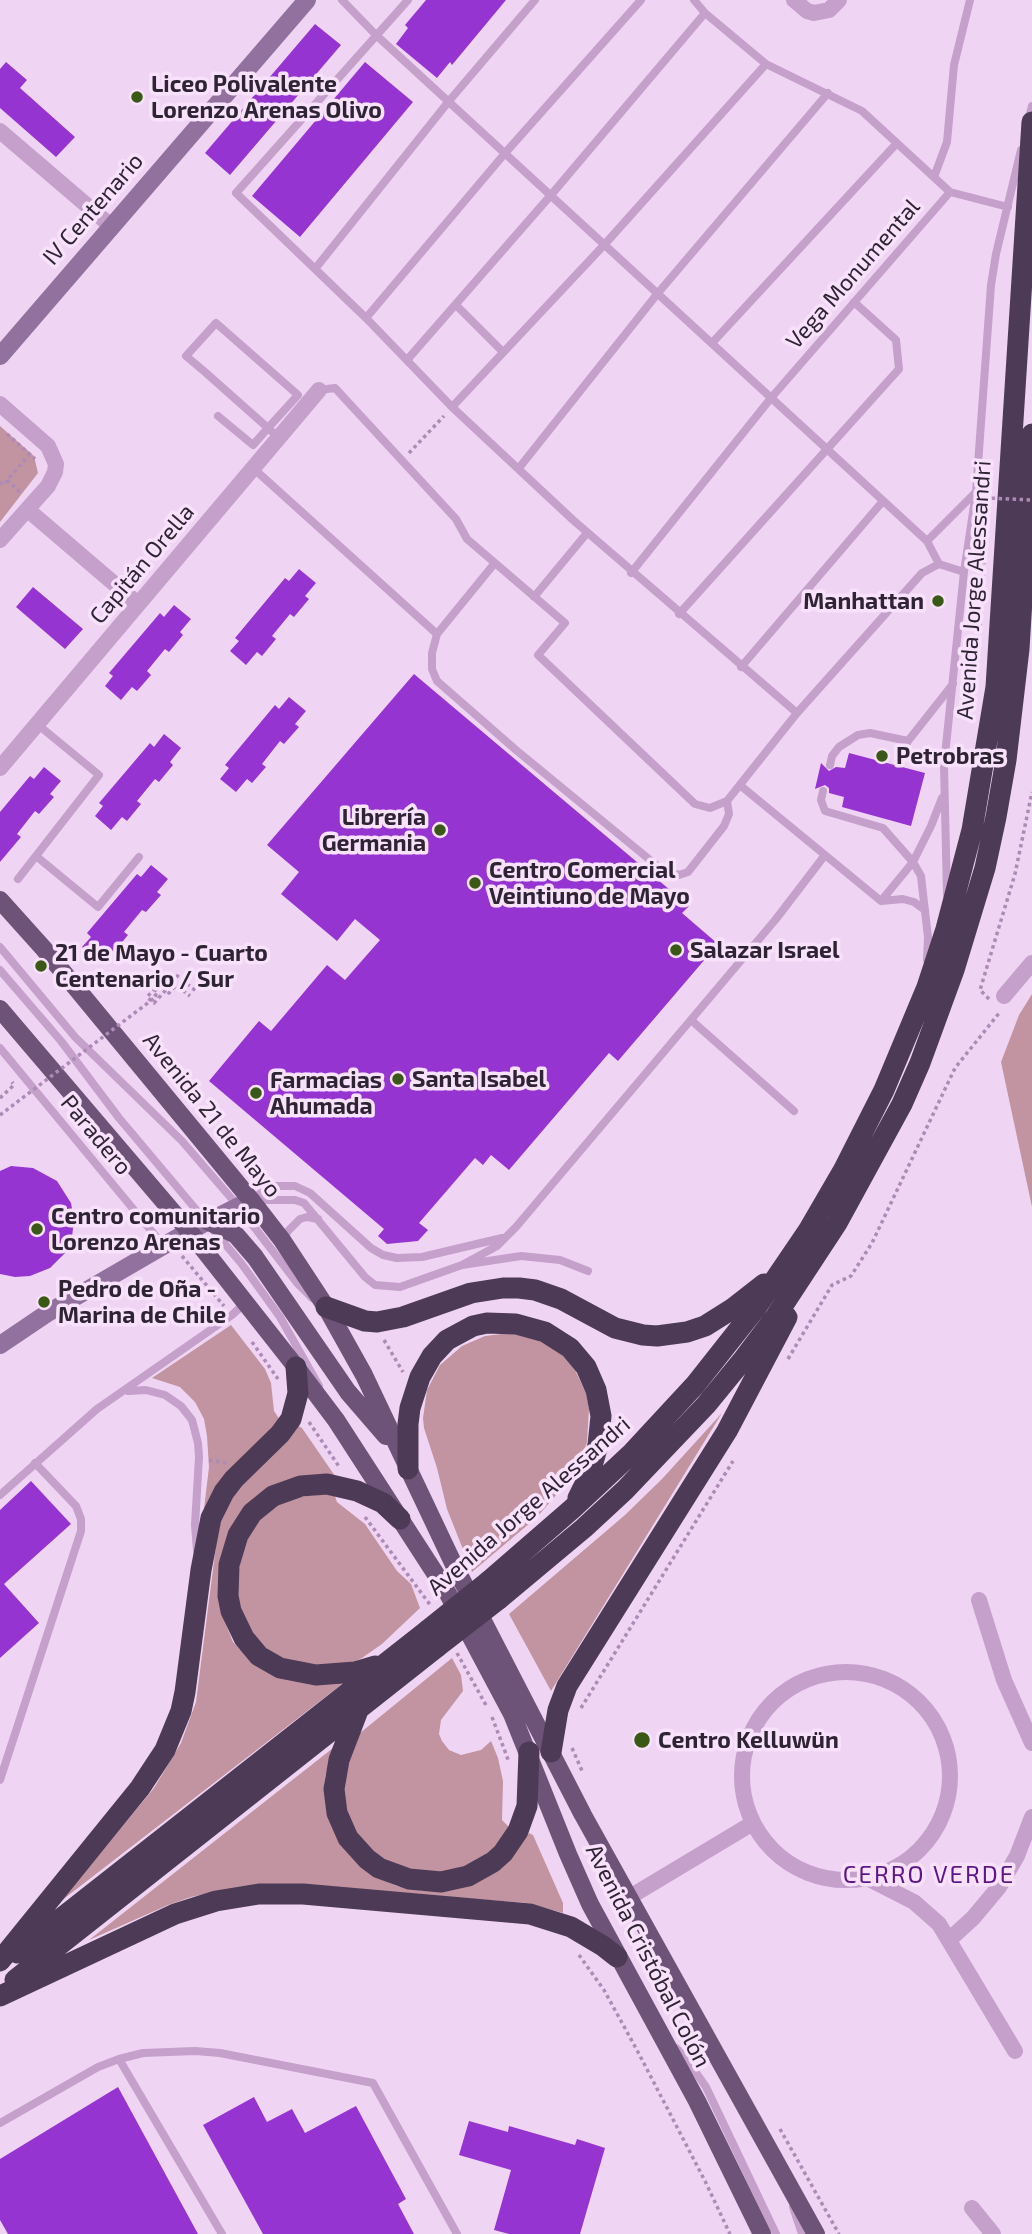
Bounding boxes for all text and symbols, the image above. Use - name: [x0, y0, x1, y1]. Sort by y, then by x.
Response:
- place label: Liceo Polivalente Lorenzo Arenas Olivo: [151, 70, 382, 124]
- marker: Liceo Polivalente Lorenzo Arenas Olivo: [129, 89, 145, 105]
- street label: IV Centenario: [37, 147, 149, 271]
- street label: Vega Monumental: [780, 193, 926, 355]
- street label: Avenida Jorge Alessandri: [951, 460, 997, 720]
- street label: Capitán Orella: [84, 499, 200, 629]
- place label: Manhattan: [803, 587, 924, 615]
- marker: Manhattan: [930, 593, 946, 609]
- place label: Petrobras: [896, 742, 1004, 770]
- marker: Petrobras: [874, 748, 890, 764]
- place label: Librería Germania: [322, 803, 426, 857]
- marker: Librería Germania: [432, 822, 448, 838]
- place label: Centro Comercial Veintiuno de Mayo: [489, 856, 690, 910]
- marker: Centro Comercial Veintiuno de Mayo: [467, 875, 483, 891]
- place label: Salazar Israel: [690, 936, 840, 964]
- place label: 21 de Mayo - Cuarto Centenario / Sur: [55, 939, 268, 993]
- marker: Salazar Israel: [668, 942, 684, 958]
- marker: 21 de Mayo - Cuarto Centenario / Sur: [33, 958, 49, 974]
- street label: Avenida 21 de Mayo: [137, 1027, 287, 1203]
- place label: Santa Isabel: [412, 1065, 546, 1093]
- place label: Farmacias Ahumada: [270, 1066, 382, 1120]
- marker: Santa Isabel: [390, 1071, 406, 1087]
- marker: Farmacias Ahumada: [248, 1085, 264, 1101]
- street label: Paradero: [55, 1090, 137, 1180]
- place label: Centro comunitario Lorenzo Arenas: [51, 1202, 260, 1256]
- marker: Centro comunitario Lorenzo Arenas: [29, 1221, 45, 1237]
- place label: Pedro de Oña - Marina de Chile: [58, 1275, 226, 1329]
- marker: Pedro de Oña - Marina de Chile: [36, 1294, 52, 1310]
- street label: Avenida Jorge Alessandri: [422, 1410, 636, 1602]
- place label: Centro Kelluwün: [658, 1726, 839, 1754]
- marker: Centro Kelluwün: [632, 1730, 652, 1750]
- street label: Avenida Cristóbal Colón: [580, 1840, 716, 2072]
- district label: CERRO VERDE: [844, 1861, 1014, 1889]

